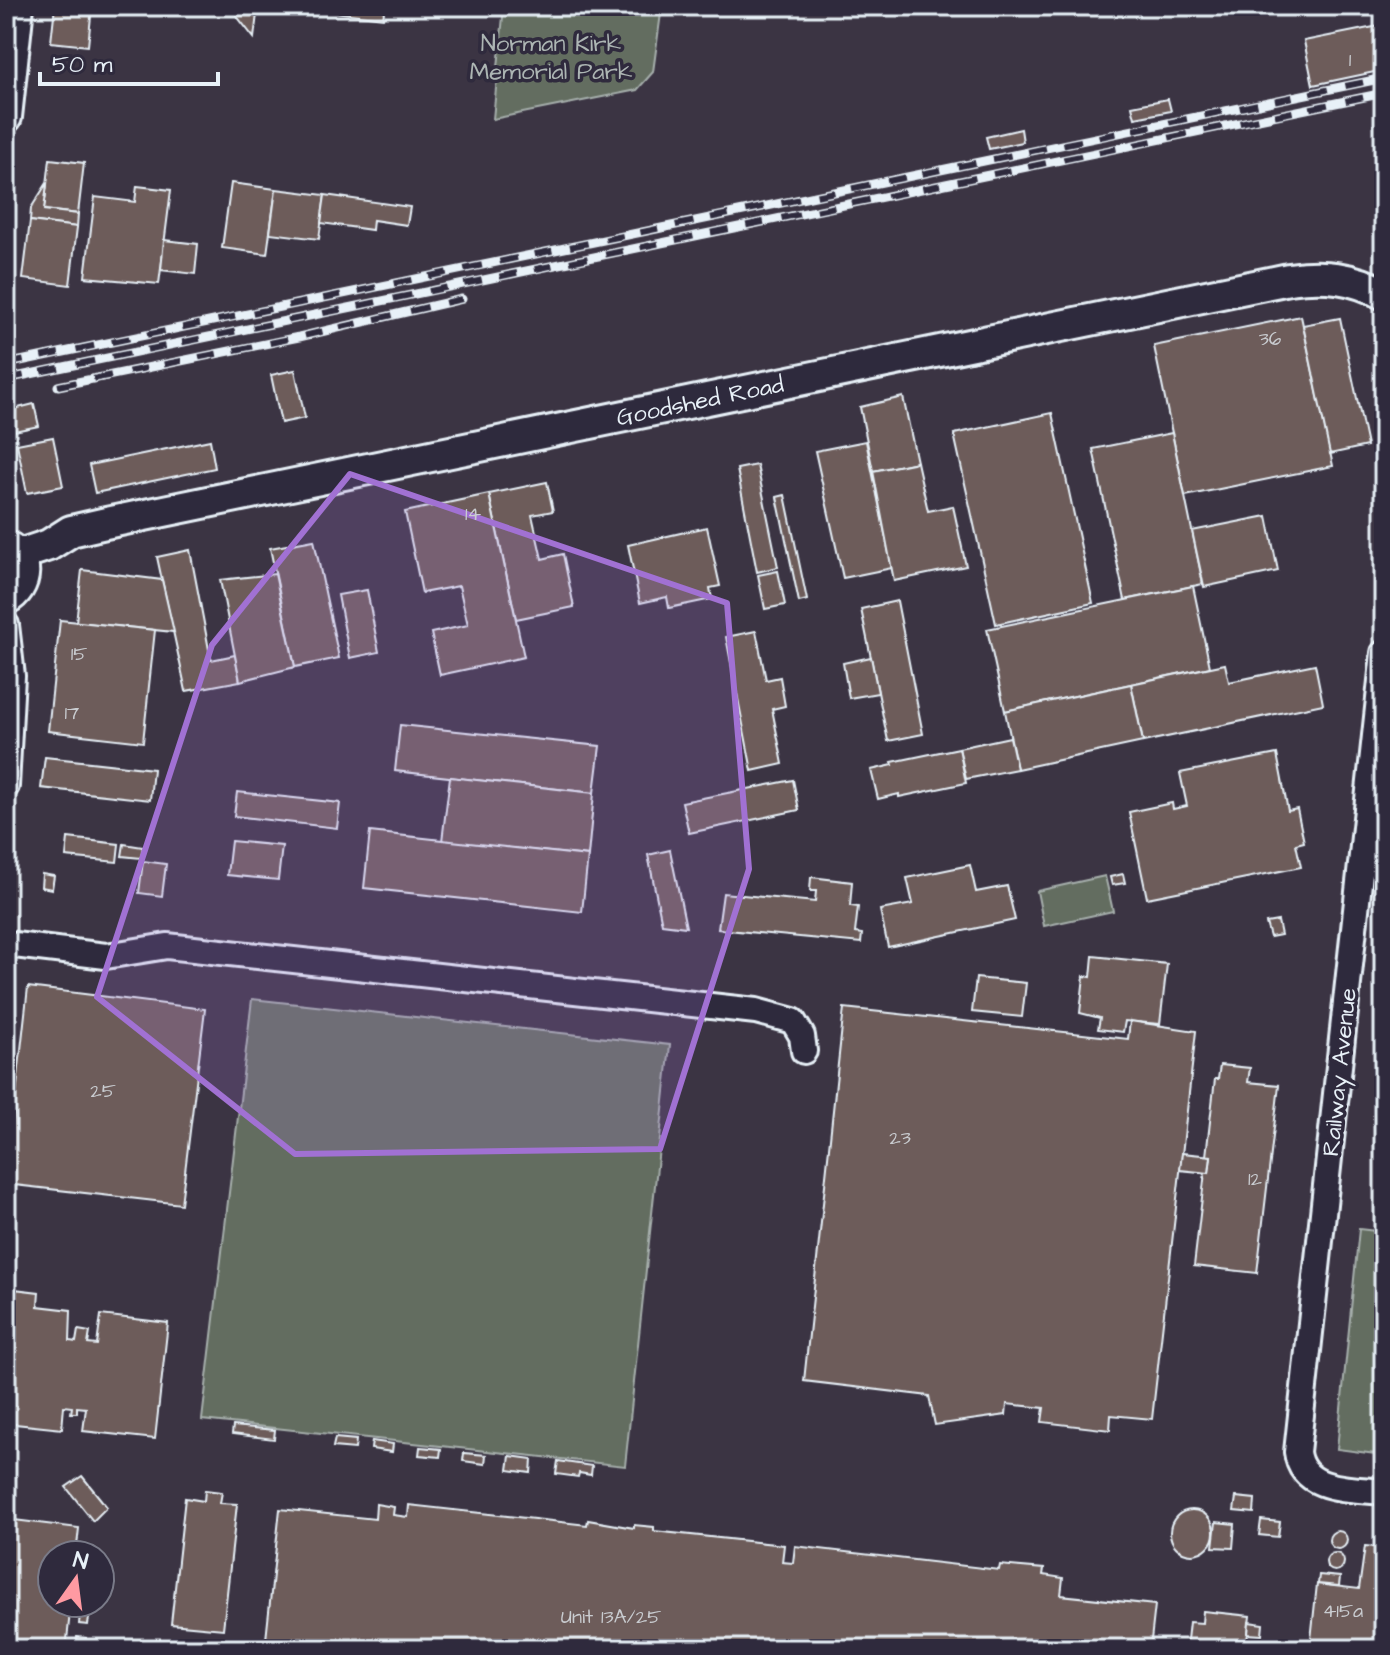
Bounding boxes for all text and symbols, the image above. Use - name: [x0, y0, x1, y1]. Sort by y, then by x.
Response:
- park label: Norman Kirk Memorial Park: [470, 27, 633, 89]
- scale bar: [40, 36, 218, 86]
- house number: 1: [1349, 46, 1352, 74]
- text: 50 m: [52, 48, 113, 82]
- house number: 36: [1259, 325, 1282, 353]
- street label: Goodshed Road: [613, 368, 787, 435]
- house number: 14: [465, 500, 481, 528]
- house number: 15: [71, 640, 87, 668]
- house number: 17: [65, 699, 79, 727]
- street label: Railway Avenue: [1314, 986, 1367, 1158]
- house number: 25: [90, 1077, 116, 1105]
- house number: 23: [889, 1124, 911, 1152]
- house number: 12: [1248, 1165, 1263, 1193]
- north arrow: [36, 1539, 116, 1619]
- text: N: [70, 1544, 91, 1578]
- house number: 415a: [1323, 1597, 1363, 1625]
- house number: Unit 13A/25: [561, 1603, 661, 1631]

